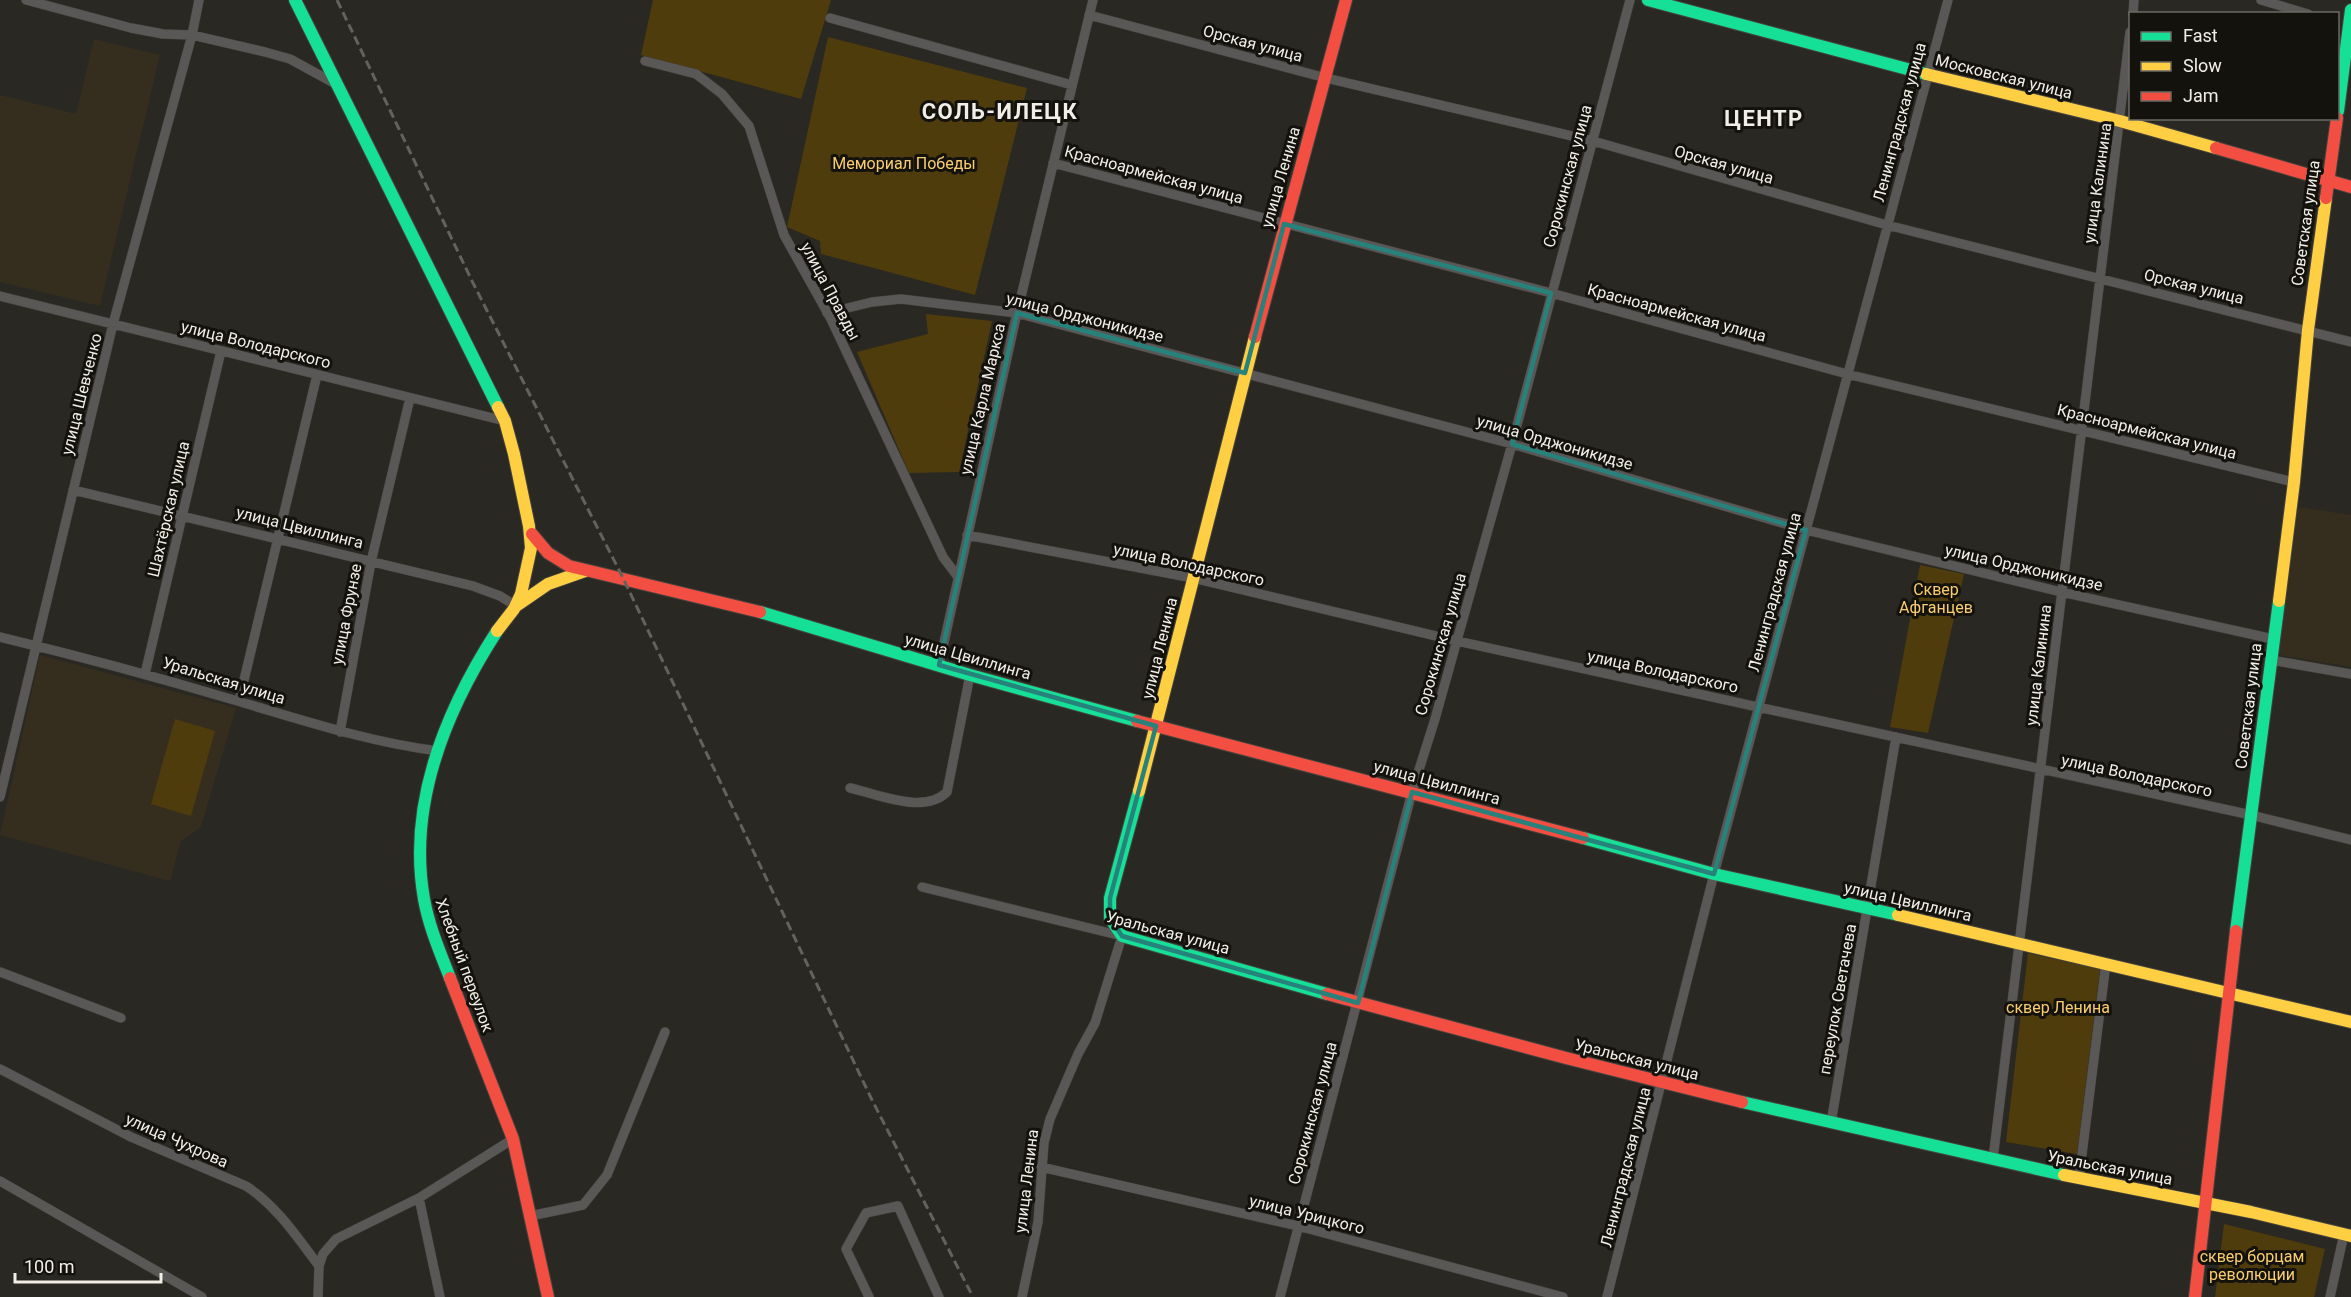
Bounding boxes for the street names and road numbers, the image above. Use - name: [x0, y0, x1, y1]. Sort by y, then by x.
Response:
- street label: Орская улица: [1201, 21, 1305, 66]
- street label: Ленинградская улица: [1869, 40, 1930, 204]
- street label: Московская улица: [1933, 50, 2074, 103]
- street label: Сорокинская улица: [1539, 103, 1596, 250]
- street label: улица Калинина: [2080, 121, 2115, 245]
- street label: улица Ленина: [1257, 124, 1304, 230]
- street label: Красноармейская улица: [1062, 141, 1245, 207]
- street label: Орская улица: [1672, 141, 1776, 188]
- street label: Советская улица: [2287, 159, 2324, 287]
- street label: улица Правды: [797, 239, 864, 343]
- street label: Орская улица: [2142, 265, 2246, 308]
- street label: Красноармейская улица: [1585, 279, 1768, 345]
- street label: улица Орджоникидзе: [1004, 289, 1165, 346]
- street label: улица Володарского: [179, 317, 333, 372]
- street label: улица Карла Маркса: [956, 321, 1009, 477]
- street label: улица Шевченко: [57, 331, 106, 457]
- street label: Красноармейская улица: [2055, 400, 2239, 463]
- street label: улица Орджоникидзе: [1475, 411, 1635, 474]
- street label: Шахтёрская улица: [144, 439, 193, 579]
- street label: улица Цвиллинга: [234, 502, 365, 552]
- street label: Ленинградская улица: [1744, 510, 1805, 674]
- street label: улица Володарского: [1112, 539, 1266, 590]
- street label: улица Орджоникидзе: [1943, 540, 2105, 595]
- street label: улица Фрунзе: [327, 562, 366, 666]
- street label: Сорокинская улица: [1411, 571, 1470, 717]
- street label: улица Ленина: [1138, 595, 1181, 701]
- street label: улица Калинина: [2022, 603, 2055, 727]
- street label: улица Цвиллинга: [903, 629, 1033, 684]
- street label: Советская улица: [2231, 642, 2266, 770]
- street label: улица Володарского: [1586, 646, 1740, 697]
- street label: Уральская улица: [160, 653, 287, 708]
- street label: улица Володарского: [2060, 750, 2214, 801]
- street label: улица Цвиллинга: [1371, 756, 1502, 809]
- street label: улица Цвиллинга: [1842, 878, 1974, 925]
- street label: Хлебный переулок: [432, 896, 498, 1035]
- street label: Уральская улица: [1104, 907, 1232, 958]
- street label: переулок Светачева: [1815, 922, 1860, 1076]
- street label: Уральская улица: [1573, 1035, 1701, 1084]
- street label: Сорокинская улица: [1284, 1040, 1341, 1187]
- street label: Ленинградская улица: [1596, 1085, 1655, 1249]
- street label: улица Чухрова: [123, 1109, 231, 1172]
- street label: улица Ленина: [1011, 1128, 1042, 1234]
- street label: Уральская улица: [2046, 1146, 2174, 1189]
- street label: улица Урицкого: [1247, 1191, 1367, 1238]

